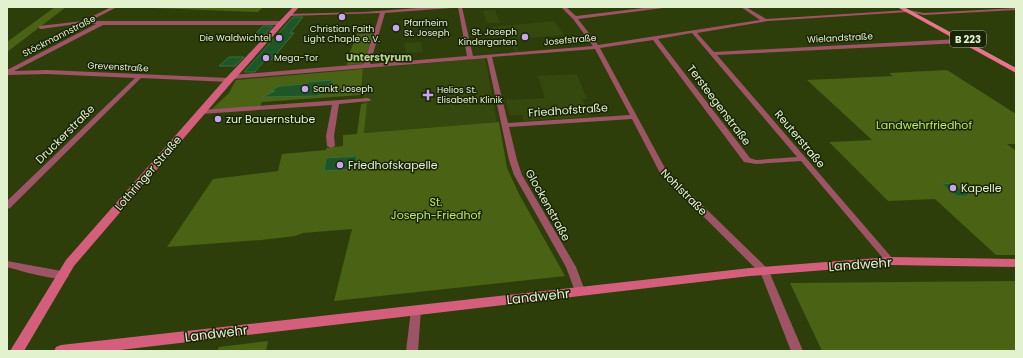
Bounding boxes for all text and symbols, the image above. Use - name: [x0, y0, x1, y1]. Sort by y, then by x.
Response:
- street label: Stöckmannstraße: [20, 12, 98, 60]
- marker: Christian Faith Light Chaple e. V.: [337, 12, 347, 22]
- place label: Pfarrheim St. Joseph: [404, 17, 450, 39]
- place label: Christian Faith Light Chaple e. V.: [304, 23, 380, 45]
- marker: Pfarrheim St. Joseph: [391, 23, 401, 33]
- place label: St. Joseph Kindergarten: [458, 26, 517, 48]
- street label: Wielandstraße: [807, 30, 874, 46]
- road number: B 223: [950, 31, 986, 47]
- place label: Die Waldwichtel: [199, 32, 271, 44]
- marker: St. Joseph Kindergarten: [520, 32, 530, 42]
- street label: Josefstraße: [543, 32, 597, 48]
- marker: Die Waldwichtel: [274, 33, 284, 43]
- district label: Unterstyrum: [346, 50, 412, 65]
- place label: Mega-Tor: [274, 52, 319, 64]
- marker: Mega-Tor: [261, 53, 271, 63]
- street label: Grevenstraße: [87, 59, 149, 75]
- street label: Tersteegenstraße: [683, 61, 755, 149]
- place label: Sankt Joseph: [313, 83, 373, 95]
- marker: Sankt Joseph: [300, 84, 310, 94]
- place label: Helios St. Elisabeth Klinik: [437, 84, 503, 106]
- marker: Helios St. Elisabeth Klinik: [422, 89, 434, 101]
- street label: Friedhofstraße: [528, 99, 609, 121]
- street label: Druckerstraße: [32, 101, 98, 167]
- street label: Reuterstraße: [771, 107, 829, 171]
- place label: zur Bauernstube: [226, 111, 315, 127]
- marker: zur Bauernstube: [213, 114, 223, 124]
- park label: Landwehrfriedhof: [876, 117, 972, 133]
- street label: Lothringer Straße: [111, 132, 185, 214]
- place label: Friedhofskapelle: [348, 157, 438, 173]
- marker: Friedhofskapelle: [335, 160, 345, 170]
- street label: Nohlstraße: [657, 165, 711, 219]
- street label: Glockenstraße: [522, 166, 574, 244]
- place label: Kapelle: [961, 180, 1002, 196]
- marker: Kapelle: [948, 183, 958, 193]
- park label: St. Joseph-Friedhof: [391, 194, 482, 223]
- street label: Landwehr: [828, 253, 892, 276]
- street label: Landwehr: [506, 284, 571, 309]
- street label: Landwehr: [183, 320, 249, 347]

